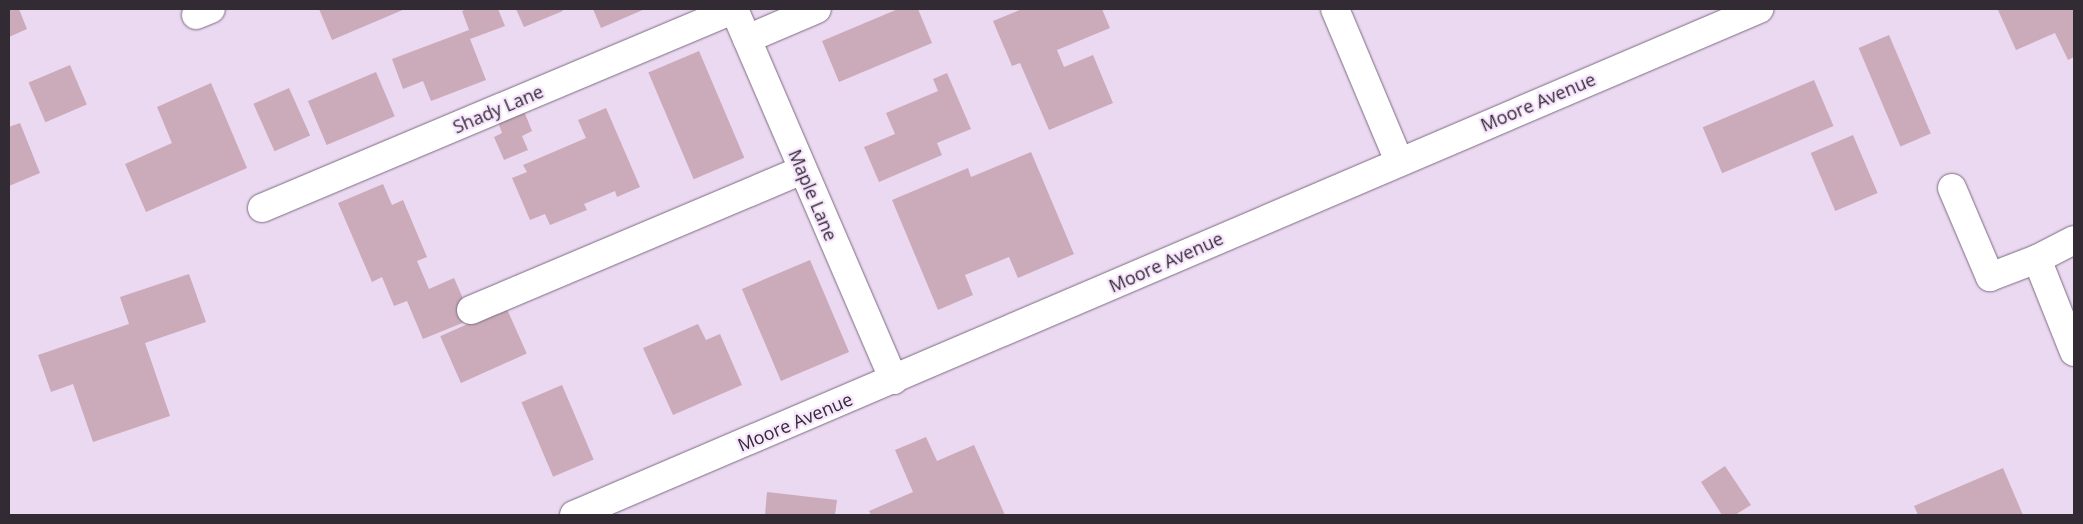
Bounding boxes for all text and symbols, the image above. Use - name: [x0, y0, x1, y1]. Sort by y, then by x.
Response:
- street label: Moore Avenue: [1477, 68, 1599, 136]
- street label: Shady Lane: [450, 80, 546, 138]
- street label: Maple Lane: [784, 146, 842, 244]
- street label: Moore Avenue: [1106, 227, 1226, 297]
- street label: Moore Avenue: [734, 388, 856, 456]

